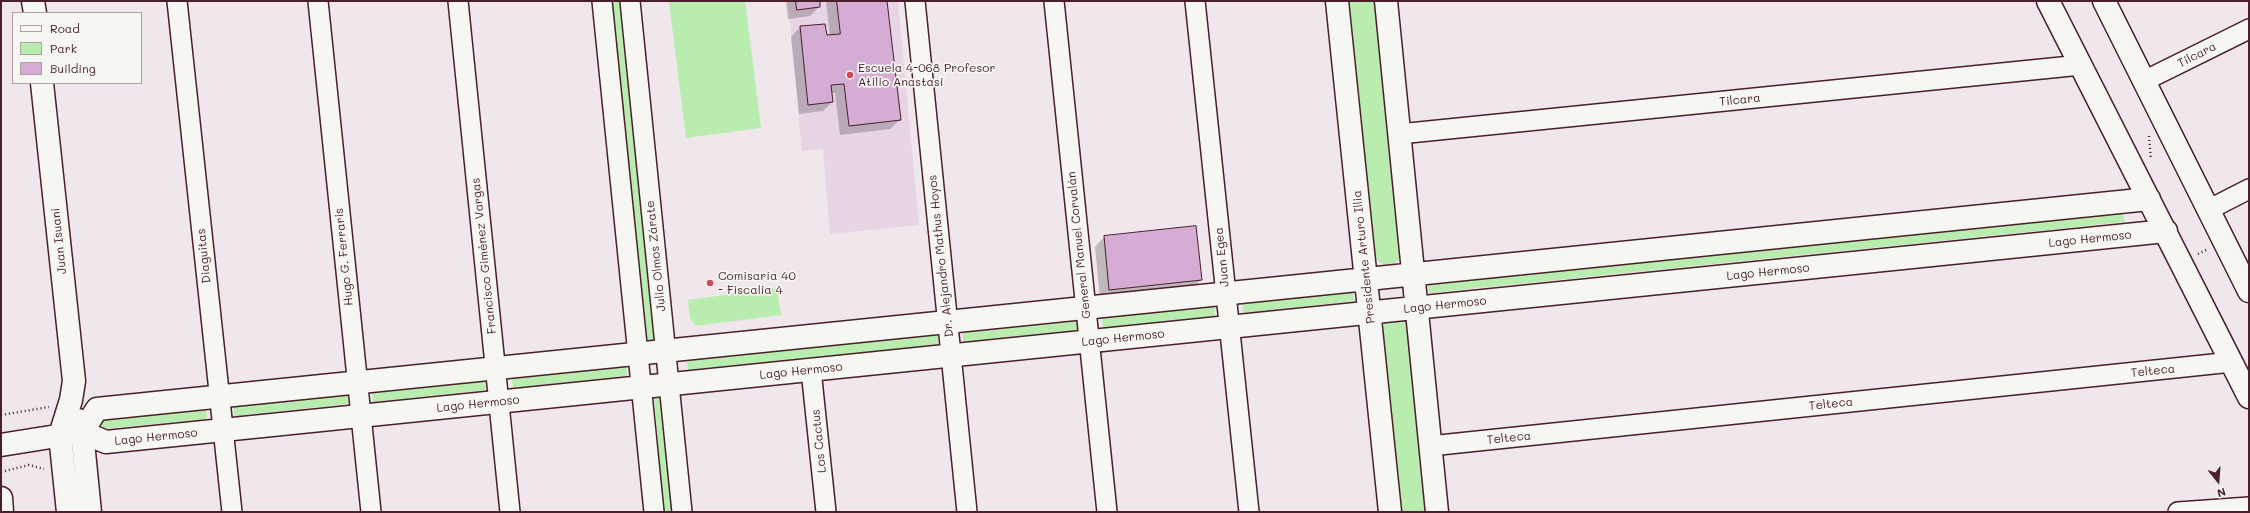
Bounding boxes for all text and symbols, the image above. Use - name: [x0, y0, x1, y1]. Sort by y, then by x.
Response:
- legend: [12, 12, 142, 84]
- text: Road: [50, 20, 80, 36]
- street label: Tilcara: [2175, 39, 2219, 71]
- text: Park: [50, 40, 77, 56]
- text: Building: [50, 60, 96, 76]
- place label: Escuela 4-068 Profesor Atilio Anastasi: [858, 61, 995, 89]
- marker: Escuela 4-068 Profesor Atilio Anastasi: [845, 70, 855, 80]
- street label: Tilcara: [1719, 91, 1761, 109]
- street label: General Manuel Corvalán: [1064, 171, 1094, 319]
- street label: Dr. Alejandro Mathus Hoyos: [925, 174, 957, 338]
- street label: Francisco Giménez Vargas: [469, 177, 499, 335]
- street label: Presidente Arturo Illia: [1350, 190, 1378, 324]
- street label: Julio Olmos Zárate: [643, 200, 669, 312]
- street label: Juan Isuani: [48, 207, 70, 275]
- street label: Hugo G. Ferraris: [332, 207, 356, 307]
- street label: Juan Egea: [1212, 226, 1232, 288]
- street label: Lago Hermoso: [2048, 227, 2132, 251]
- street label: Diaguitas: [194, 228, 214, 284]
- street label: Lago Hermoso: [1726, 260, 1810, 284]
- place label: Comisaría 40 - Fiscalia 4: [718, 269, 796, 297]
- marker: Comisaría 40 - Fiscalia 4: [705, 278, 715, 288]
- street label: Lago Hermoso: [1403, 293, 1487, 317]
- street label: Lago Hermoso: [1081, 326, 1165, 350]
- street label: Lago Hermoso: [759, 359, 843, 383]
- street label: Telteca: [2130, 362, 2176, 380]
- street label: Lago Hermoso: [436, 392, 520, 416]
- street label: Telteca: [1808, 395, 1854, 413]
- street label: Los Cactus: [809, 408, 829, 474]
- street label: Lago Hermoso: [114, 425, 198, 449]
- street label: Telteca: [1486, 429, 1532, 447]
- north arrow: [2198, 461, 2238, 501]
- text: N: [2215, 485, 2228, 501]

